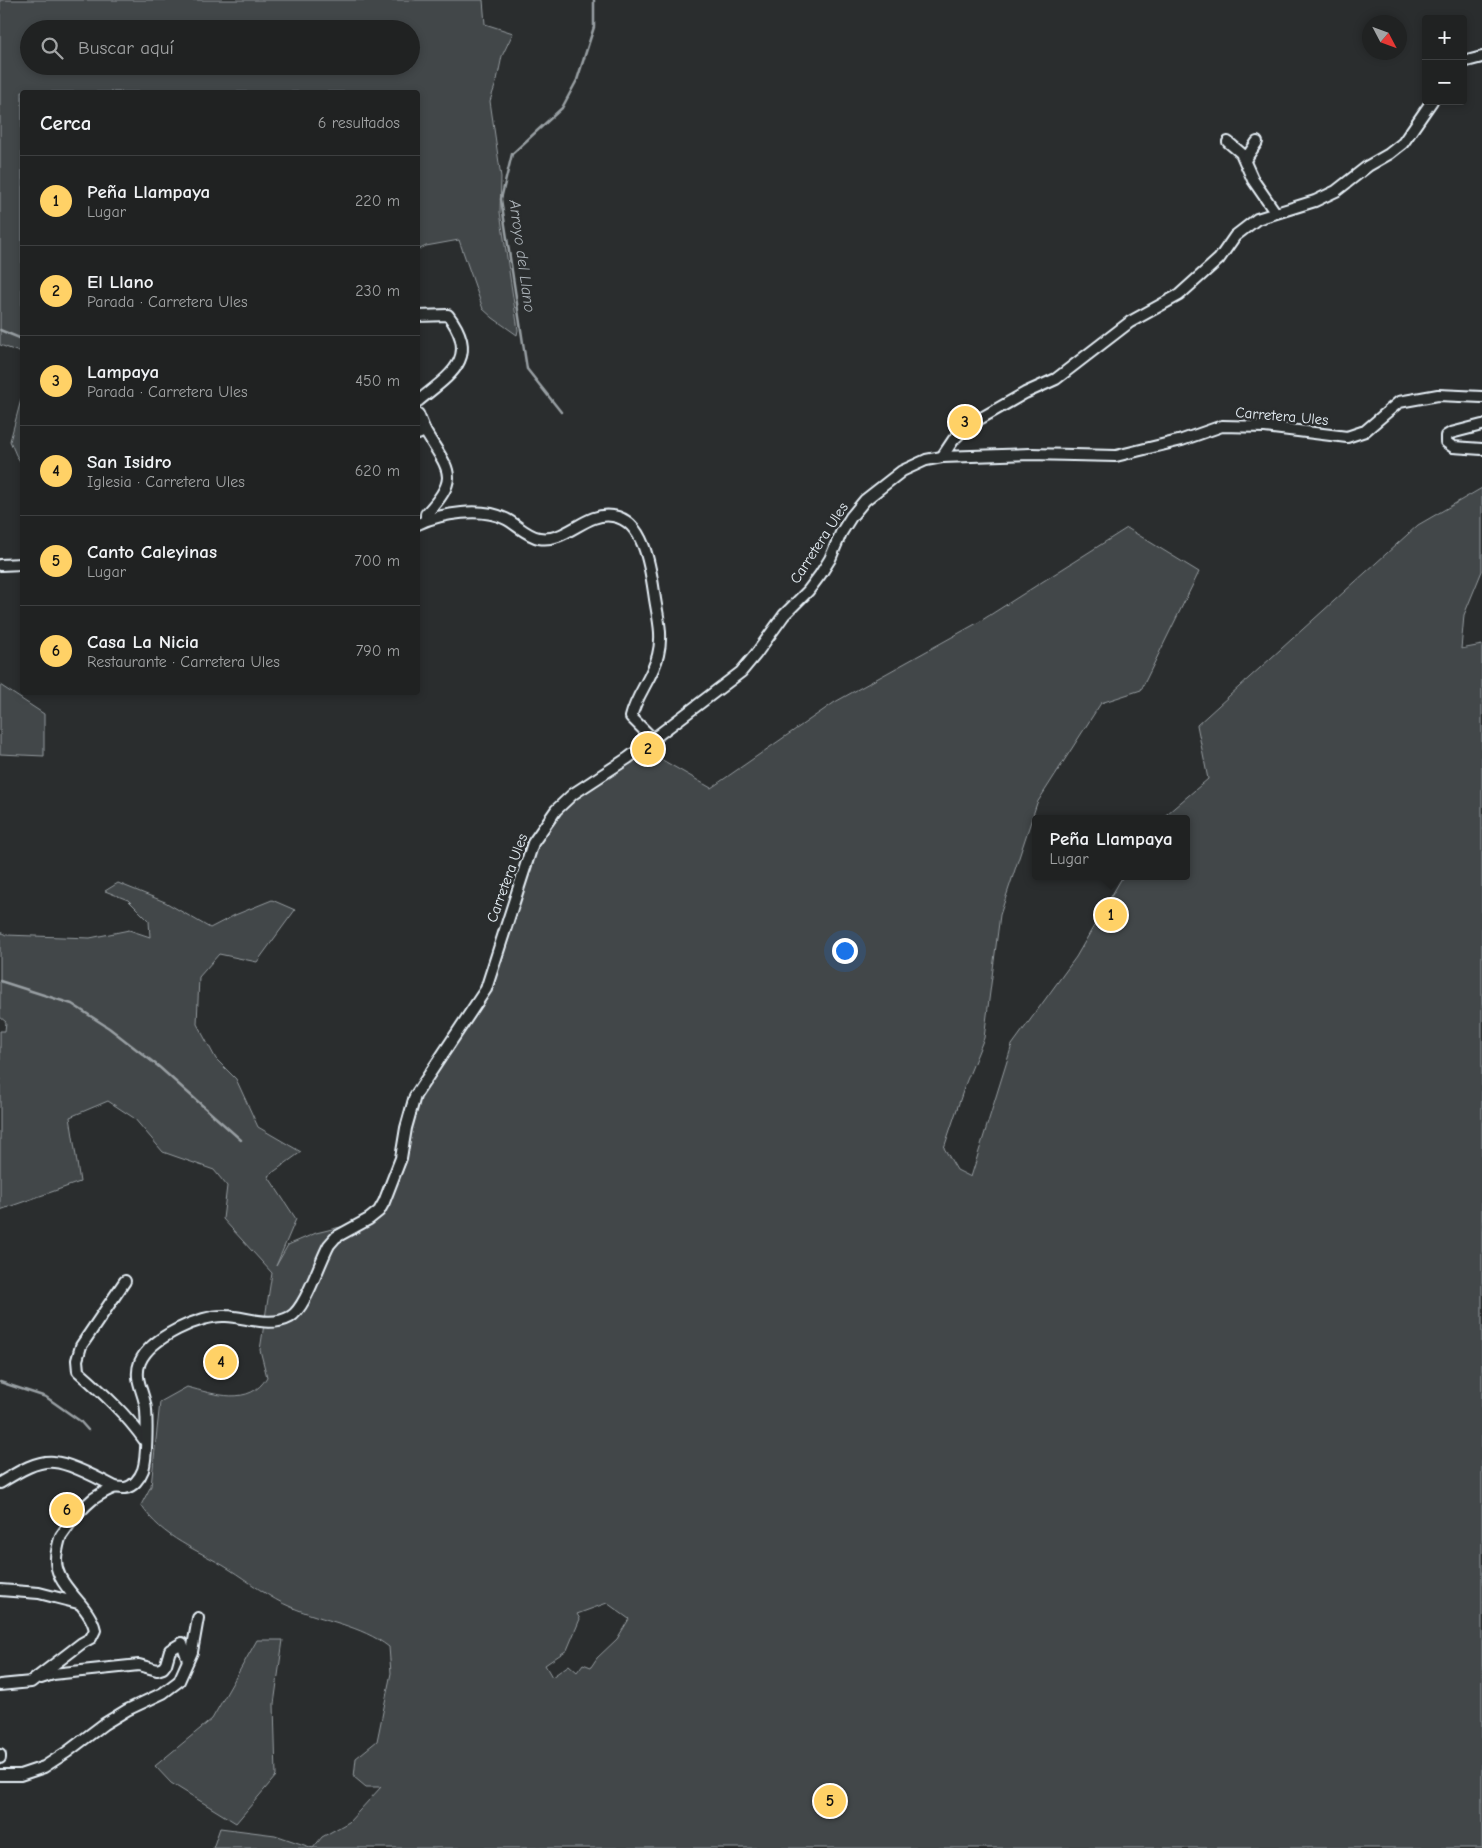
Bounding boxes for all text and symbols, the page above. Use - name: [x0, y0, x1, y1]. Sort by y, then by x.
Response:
- north arrow: [1362, 15, 1407, 60]
- map controls: [1422, 15, 1467, 105]
- button: +: [1422, 15, 1467, 60]
- search box: [20, 20, 420, 75]
- icon: search: [38, 34, 66, 62]
- text: Buscar aquí: [78, 37, 174, 59]
- button: −: [1422, 60, 1467, 105]
- text: Cerca: [40, 111, 91, 135]
- text: 6 resultados: [318, 114, 400, 132]
- text: Peña Llampaya: [87, 181, 210, 203]
- text: 1: [53, 192, 59, 210]
- text: 220 m: [355, 192, 400, 210]
- water label: Arroyo del Llano: [505, 198, 539, 313]
- text: Lugar: [87, 203, 126, 221]
- text: El Llano: [87, 271, 154, 293]
- text: 2: [52, 282, 60, 300]
- text: 230 m: [355, 282, 400, 300]
- text: Parada · Carretera Ules: [87, 293, 248, 311]
- text: Lampaya: [87, 361, 159, 383]
- text: 3: [52, 372, 60, 390]
- text: 450 m: [355, 372, 400, 390]
- text: Parada · Carretera Ules: [87, 383, 248, 401]
- pin: 3: [949, 403, 981, 441]
- street label: Carretera Ules: [1235, 403, 1329, 429]
- text: San Isidro: [87, 451, 172, 473]
- text: 4: [52, 462, 60, 480]
- text: 620 m: [355, 462, 400, 480]
- text: Iglesia · Carretera Ules: [87, 473, 245, 491]
- street label: Carretera Ules: [786, 499, 852, 587]
- text: Canto Caleyinas: [87, 541, 217, 563]
- text: 5: [52, 552, 60, 570]
- text: 700 m: [354, 552, 400, 570]
- text: Lugar: [87, 563, 126, 581]
- text: Casa La Nicia: [87, 631, 199, 653]
- text: 6: [52, 642, 60, 660]
- text: 790 m: [356, 642, 400, 660]
- text: Restaurante · Carretera Ules: [87, 653, 280, 671]
- pin: 2: [632, 730, 664, 768]
- popup: [1032, 815, 1190, 880]
- text: Peña Llampaya: [1049, 828, 1173, 850]
- street label: Carretera Ules: [483, 831, 531, 925]
- text: Lugar: [1049, 850, 1088, 868]
- pin: 1: [1095, 896, 1127, 934]
- your location: [832, 938, 858, 964]
- pin: 4: [205, 1343, 237, 1381]
- pin: 6: [51, 1491, 83, 1529]
- pin: 5: [814, 1782, 846, 1820]

